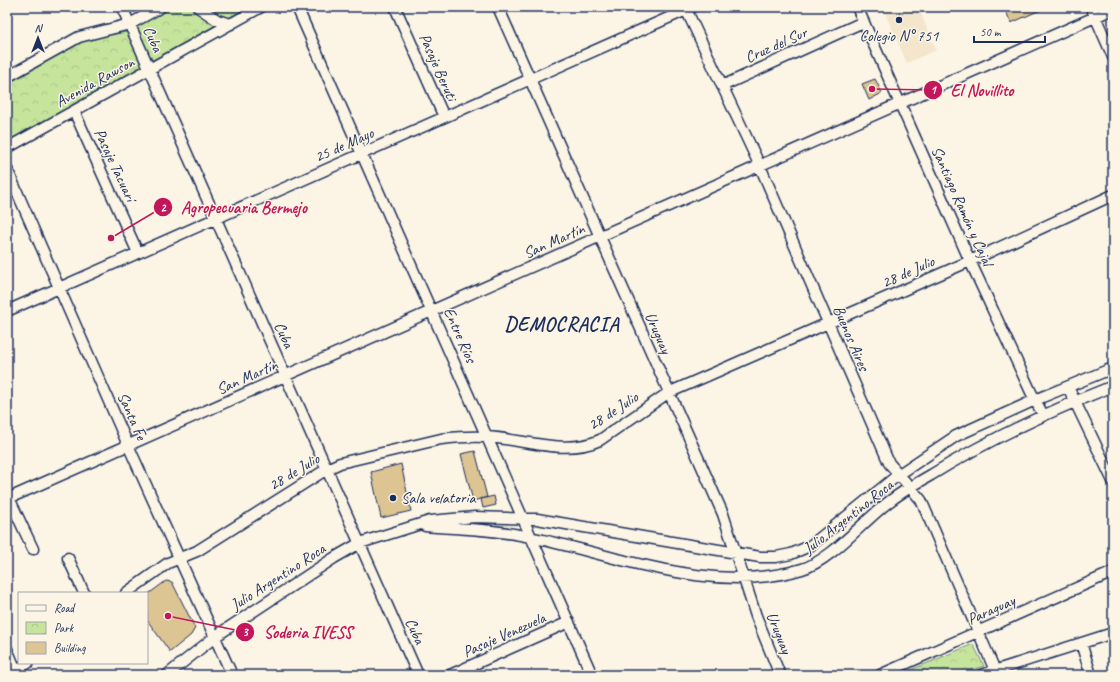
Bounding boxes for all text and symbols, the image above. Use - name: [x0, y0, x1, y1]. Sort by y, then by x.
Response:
- marker: Colegio N° 751: [894, 15, 904, 25]
- north arrow: [18, 18, 58, 58]
- scale bar: [974, 18, 1045, 44]
- text: N: [35, 21, 44, 35]
- street label: Cruz del Sur: [742, 22, 811, 67]
- street label: Cuba: [138, 23, 168, 57]
- text: 50 m: [980, 24, 1002, 40]
- place label: Colegio N° 751: [860, 26, 939, 46]
- street label: Pasaje Beruti: [414, 30, 462, 106]
- street label: Avenida Rawson: [52, 52, 139, 112]
- callout: El Novillito: [923, 75, 1022, 104]
- text: El Novillito: [950, 80, 1015, 101]
- text: 1: [930, 82, 937, 98]
- street label: 25 de Mayo: [311, 123, 378, 167]
- street label: Pasaje Tacuarí: [89, 125, 142, 207]
- street label: Santiago Ramón y Cajal: [927, 143, 999, 272]
- callout: Agropecuaria Bermejo: [153, 193, 316, 222]
- text: Agropecuaria Bermejo: [181, 197, 309, 218]
- text: 2: [160, 200, 167, 216]
- street label: San Martín: [520, 218, 588, 263]
- street label: 28 de Julio: [878, 251, 939, 292]
- street label: Buenos Aires: [828, 302, 874, 375]
- street label: Entre Ríos: [439, 304, 482, 367]
- street label: Uruguay: [640, 309, 677, 358]
- district label: DEMOCRACIA: [505, 312, 620, 337]
- street label: Cuba: [269, 319, 299, 353]
- street label: San Martín: [213, 354, 281, 399]
- street label: 28 de Julio: [584, 387, 643, 435]
- street label: Santa Fe: [113, 389, 152, 445]
- street label: 28 de Julio: [265, 448, 324, 495]
- street label: Julio Argentino Roca: [798, 475, 898, 559]
- place label: Sala velatoria: [401, 488, 476, 508]
- marker: Sala velatoria: [388, 493, 398, 503]
- street label: Julio Argentino Roca: [226, 538, 330, 616]
- street label: Paraguay: [964, 590, 1019, 629]
- legend: [18, 592, 148, 664]
- text: Road: [54, 600, 76, 616]
- street label: Pasaje Venezuela: [460, 607, 550, 662]
- street label: Uruguay: [762, 609, 797, 658]
- street label: Cuba: [400, 615, 430, 649]
- callout: Soderia IVESS: [235, 617, 360, 646]
- text: Park: [54, 620, 75, 636]
- text: Soderia IVESS: [264, 622, 355, 643]
- text: 3: [242, 624, 249, 640]
- text: Building: [54, 640, 86, 656]

